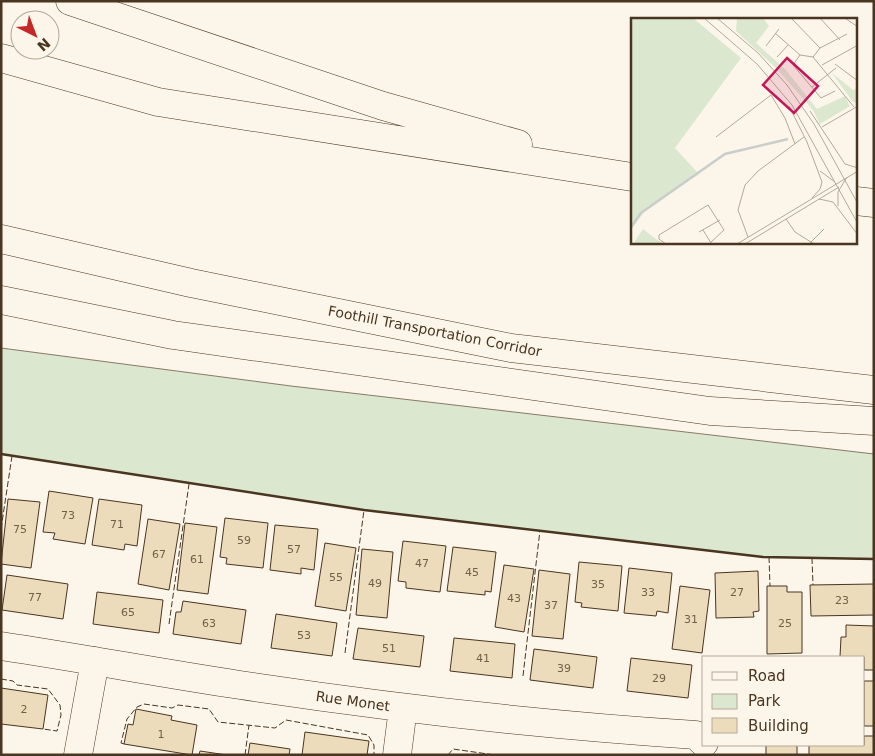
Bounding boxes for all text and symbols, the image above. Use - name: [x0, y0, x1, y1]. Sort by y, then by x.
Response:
- north arrow: [10, 10, 60, 60]
- inset map: [631, 18, 858, 244]
- text: N: [34, 35, 53, 55]
- street label: Foothill Transportation Corridor: [327, 302, 543, 360]
- house number: 73: [61, 509, 75, 522]
- house number: 71: [110, 518, 124, 531]
- house number: 75: [13, 523, 27, 536]
- house number: 59: [237, 534, 251, 547]
- house number: 57: [287, 543, 301, 556]
- house number: 67: [152, 548, 166, 561]
- house number: 61: [190, 553, 204, 566]
- house number: 47: [415, 557, 429, 570]
- house number: 45: [465, 566, 479, 579]
- house number: 55: [329, 571, 343, 584]
- house number: 49: [368, 577, 382, 590]
- house number: 35: [591, 578, 605, 591]
- house number: 33: [641, 586, 655, 599]
- house number: 27: [730, 586, 744, 599]
- house number: 77: [28, 591, 42, 604]
- house number: 43: [507, 592, 521, 605]
- house number: 23: [835, 594, 849, 607]
- house number: 37: [544, 599, 558, 612]
- house number: 65: [121, 606, 135, 619]
- house number: 31: [684, 613, 698, 626]
- house number: 63: [202, 617, 216, 630]
- house number: 25: [778, 617, 792, 630]
- house number: 53: [297, 629, 311, 642]
- house number: 51: [382, 642, 396, 655]
- house number: 41: [476, 652, 490, 665]
- legend: [702, 656, 865, 746]
- house number: 39: [557, 662, 571, 675]
- text: Road: [748, 667, 786, 685]
- house number: 29: [652, 672, 666, 685]
- street label: Rue Monet: [315, 688, 392, 714]
- text: Park: [748, 692, 781, 710]
- house number: 2: [21, 703, 28, 716]
- text: Building: [748, 717, 809, 735]
- house number: 1: [158, 728, 165, 741]

